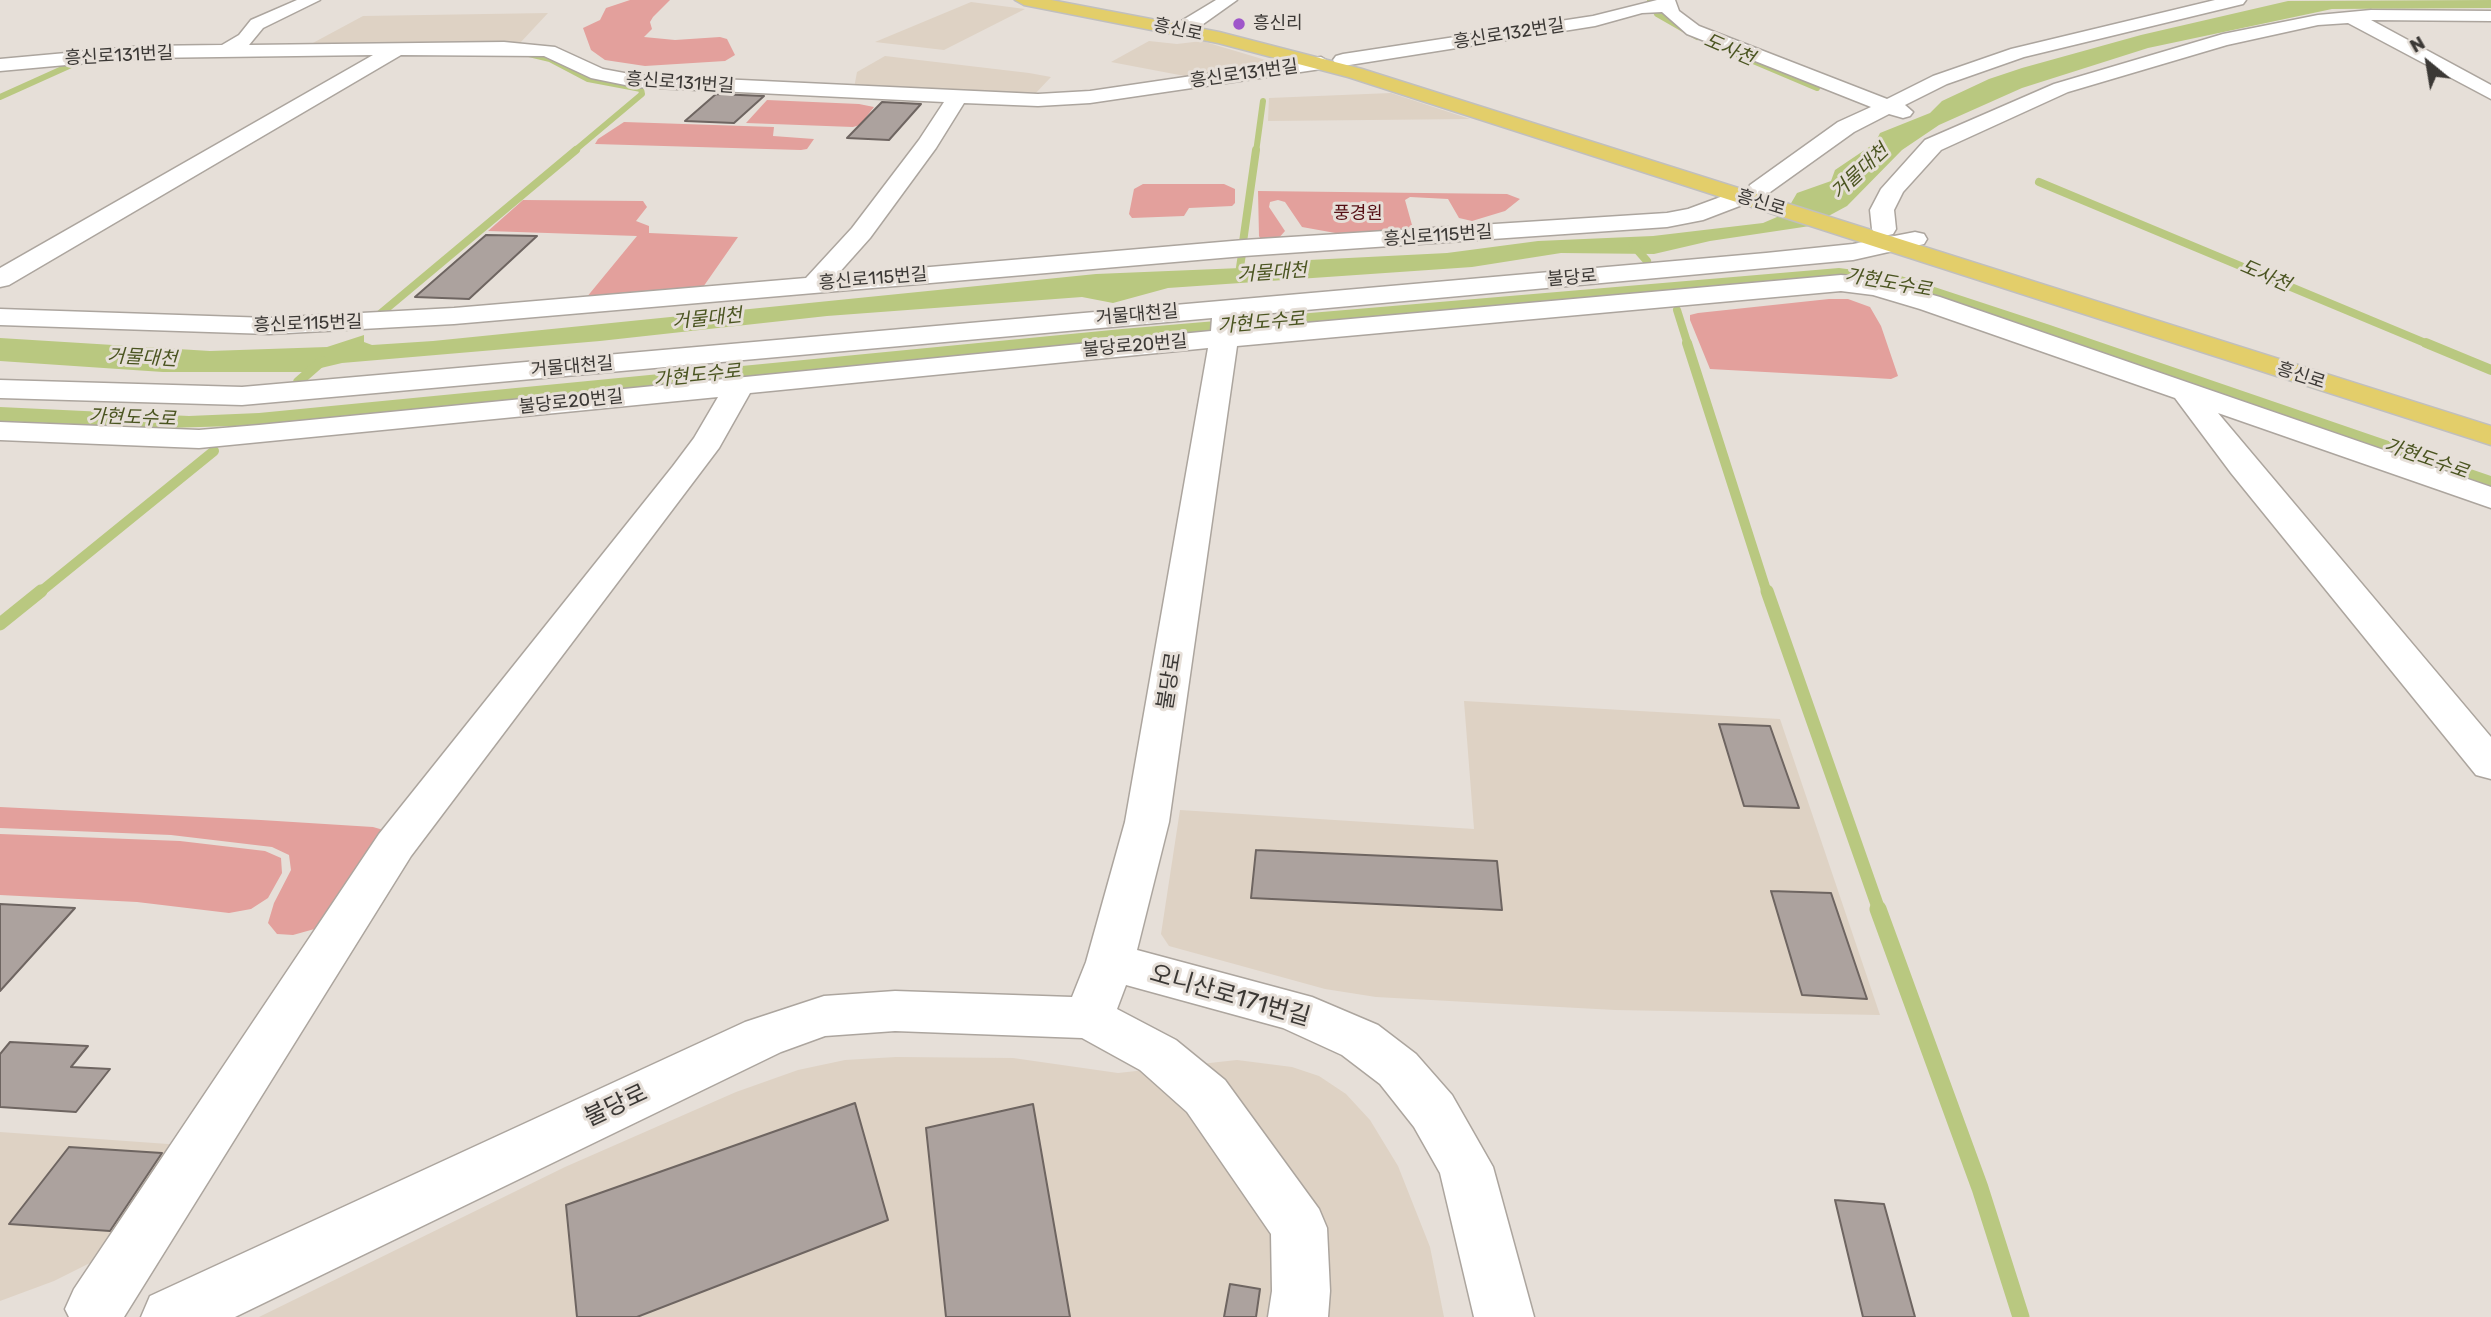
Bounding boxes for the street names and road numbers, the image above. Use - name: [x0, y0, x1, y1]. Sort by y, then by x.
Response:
- street label: 흥신로: [1151, 14, 1205, 46]
- street label: 흥신로132번길: [1452, 15, 1566, 53]
- street label: 흥신로131번길: [64, 42, 174, 70]
- street label: 흥신로131번길: [1189, 56, 1299, 92]
- street label: 흥신로131번길: [625, 68, 735, 98]
- street label: 흥신로: [1734, 185, 1788, 221]
- street label: 흥신로115번길: [1383, 221, 1493, 251]
- street label: 흥신로115번길: [818, 263, 928, 295]
- street label: 불당로: [1546, 265, 1598, 291]
- street label: 거물대천길: [1095, 301, 1179, 329]
- street label: 흥신로115번길: [253, 311, 363, 337]
- street label: 불당로20번길: [1082, 331, 1188, 361]
- street label: 거물대천길: [530, 353, 614, 381]
- street label: 흥신로: [2274, 358, 2328, 394]
- street label: 불당로20번길: [518, 386, 624, 418]
- street label: 불당로: [1153, 650, 1187, 712]
- street label: 오니산로171번길: [1147, 959, 1313, 1033]
- street label: 불당로: [580, 1079, 652, 1133]

